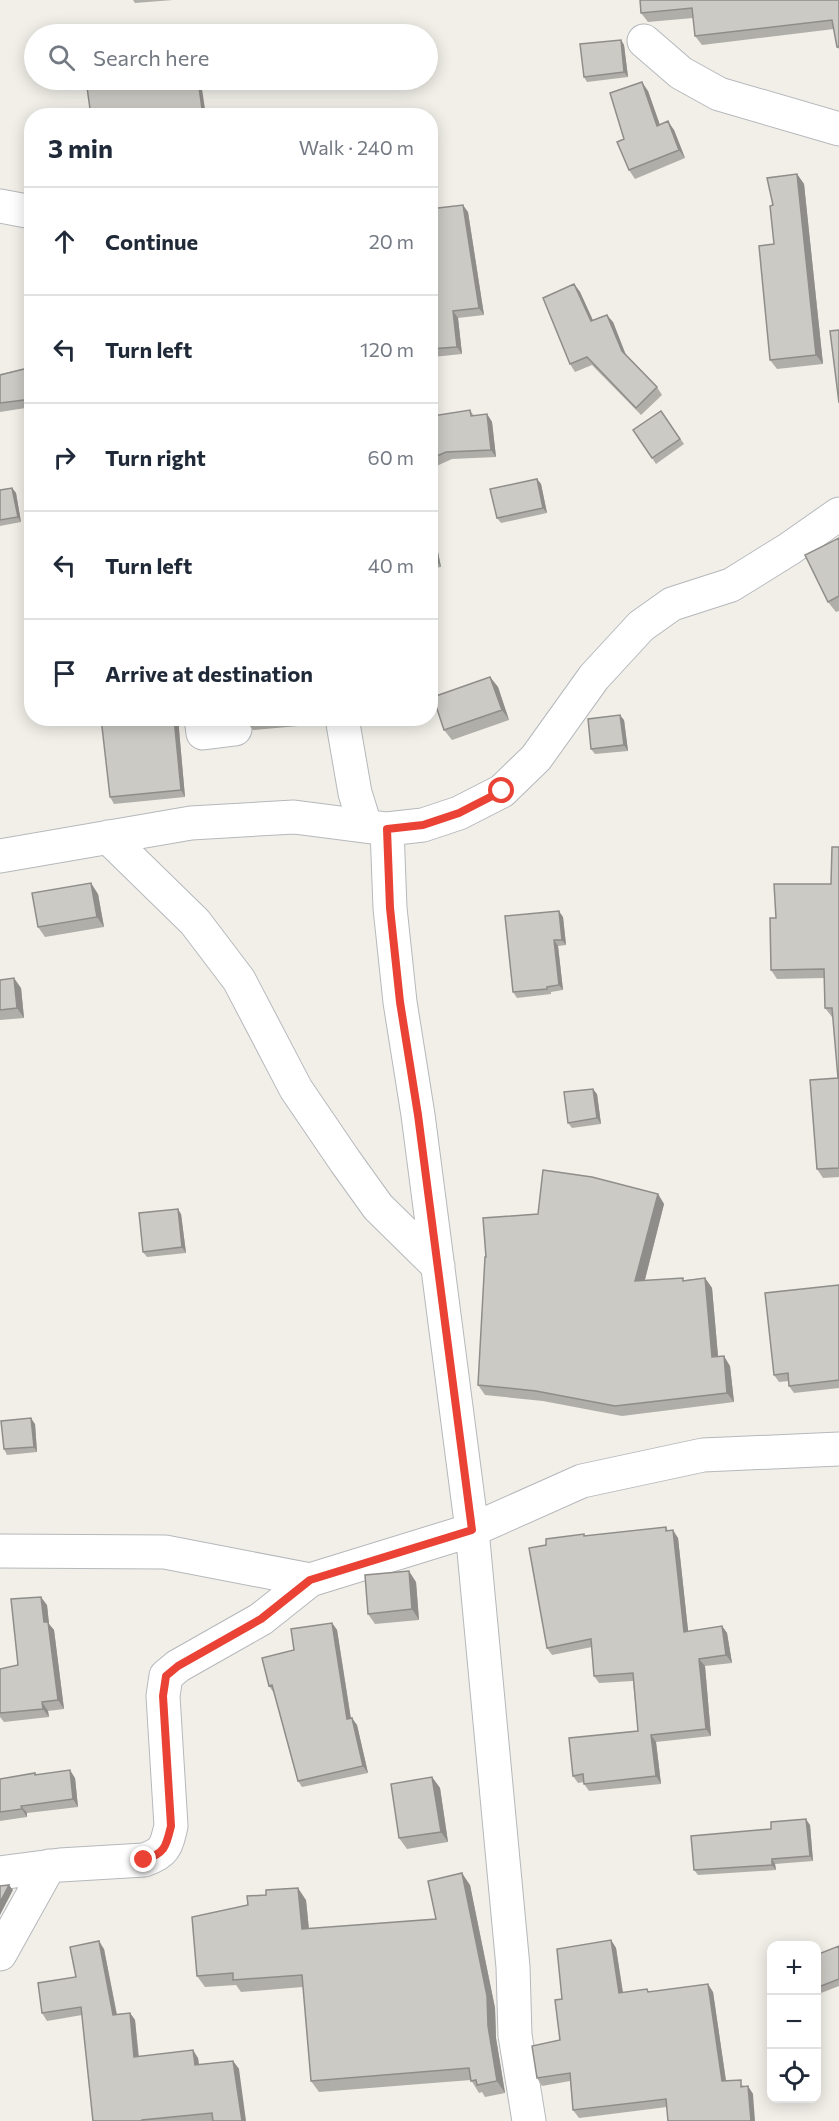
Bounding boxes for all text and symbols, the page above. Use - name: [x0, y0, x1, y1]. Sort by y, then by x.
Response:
- search box: [24, 24, 438, 90]
- icon: search: [45, 41, 78, 74]
- text: Search here: [93, 44, 209, 71]
- text: 3 min: [48, 132, 113, 163]
- text: Walk · 240 m: [299, 135, 414, 159]
- icon: ahead: [48, 225, 81, 258]
- text: Continue: [105, 228, 198, 255]
- text: 20 m: [369, 229, 414, 253]
- icon: left: [48, 333, 81, 366]
- text: Turn left: [105, 336, 192, 363]
- text: 120 m: [360, 337, 414, 361]
- icon: right: [48, 441, 81, 474]
- text: Turn right: [105, 444, 206, 471]
- text: 60 m: [368, 445, 414, 469]
- icon: left: [48, 549, 81, 582]
- text: Turn left: [105, 552, 192, 579]
- text: 40 m: [368, 553, 414, 577]
- icon: arrive: [48, 657, 81, 690]
- text: Arrive at destination: [105, 660, 313, 687]
- route start: [488, 777, 514, 803]
- route end: [130, 1846, 156, 1872]
- map controls: [767, 1941, 821, 2103]
- button: +: [767, 1941, 821, 1995]
- button: −: [767, 1995, 821, 2049]
- button: locate: [767, 2049, 821, 2103]

